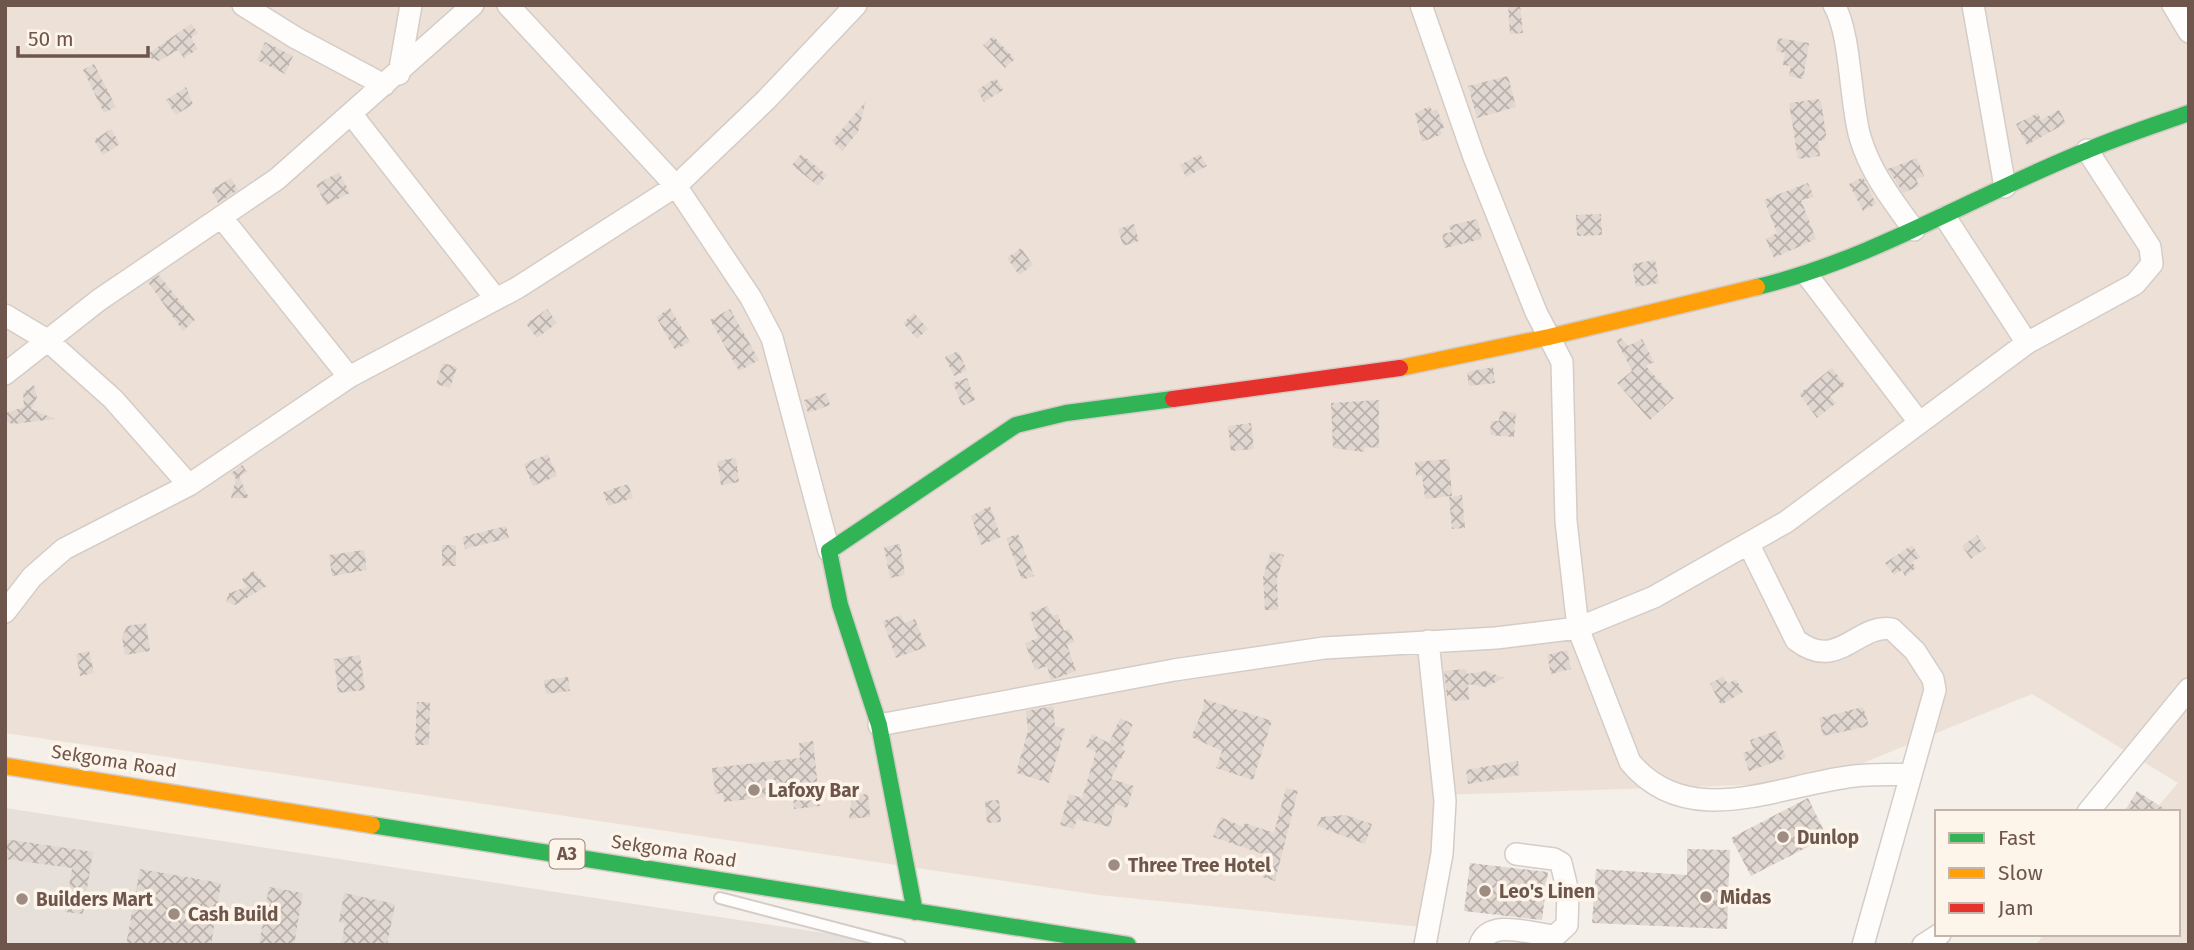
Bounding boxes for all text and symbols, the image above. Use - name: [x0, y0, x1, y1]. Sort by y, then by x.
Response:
- scale bar: [18, 14, 147, 58]
- text: 50 m: [28, 26, 74, 52]
- street label: Sekgoma Road: [50, 740, 178, 782]
- place label: Lafoxy Bar: [768, 779, 860, 802]
- marker: Lafoxy Bar: [746, 782, 762, 798]
- legend: [1935, 810, 2180, 936]
- text: Fast: [1998, 825, 2036, 851]
- place label: Dunlop: [1797, 826, 1859, 849]
- marker: Dunlop: [1775, 829, 1791, 845]
- street label: Sekgoma Road: [610, 830, 738, 872]
- road number: A3: [550, 840, 584, 868]
- place label: Three Tree Hotel: [1128, 854, 1271, 877]
- marker: Three Tree Hotel: [1106, 857, 1122, 873]
- text: Slow: [1998, 860, 2043, 886]
- place label: Leo's Linen: [1499, 880, 1595, 903]
- marker: Leo's Linen: [1477, 883, 1493, 899]
- place label: Midas: [1720, 886, 1771, 909]
- place label: Builders Mart: [36, 888, 153, 911]
- marker: Midas: [1698, 889, 1714, 905]
- marker: Builders Mart: [14, 891, 30, 907]
- text: Jam: [1998, 895, 2034, 921]
- place label: Cash Build: [188, 903, 279, 926]
- marker: Cash Build: [166, 906, 182, 922]

